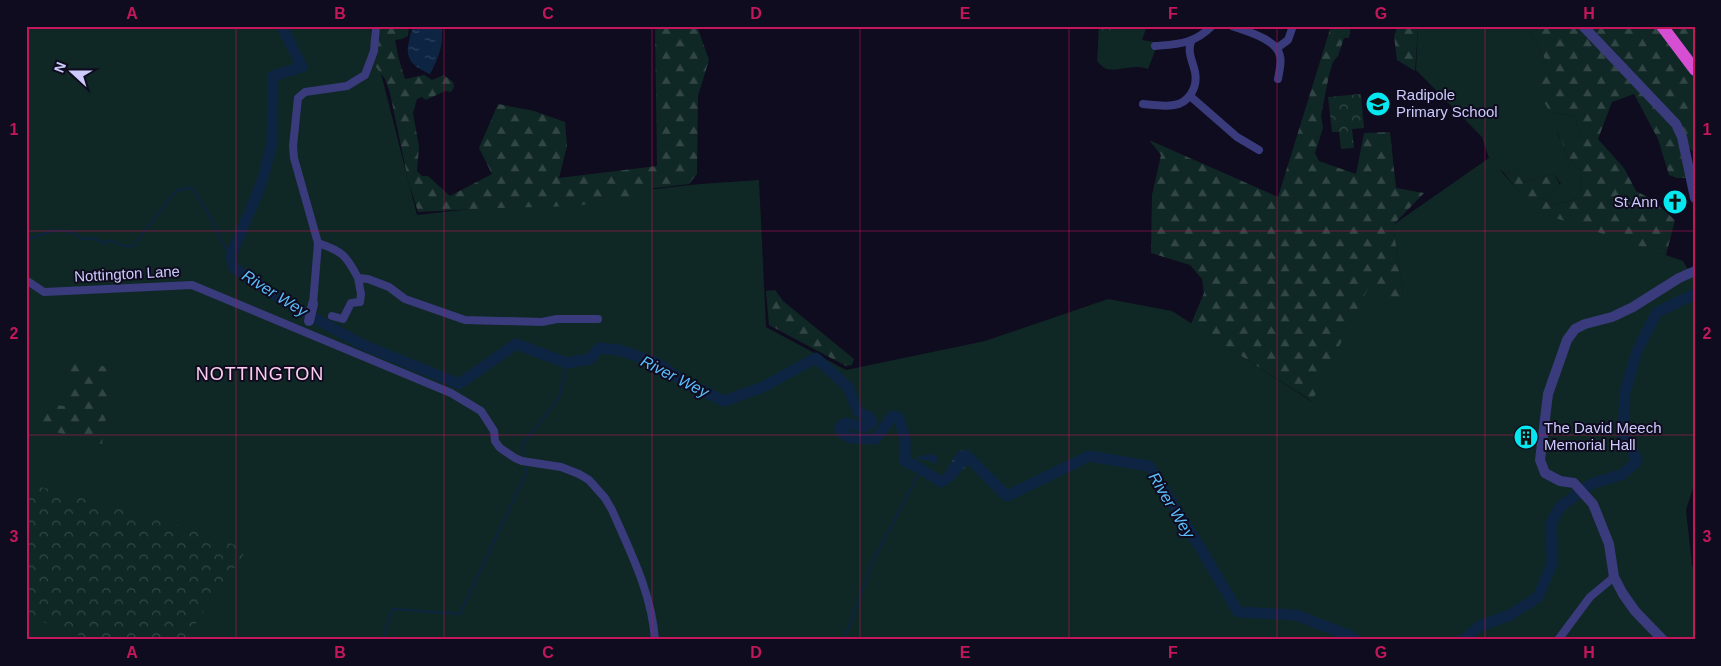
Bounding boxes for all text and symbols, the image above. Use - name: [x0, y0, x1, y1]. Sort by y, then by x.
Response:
- text: A: [126, 5, 138, 22]
- text: B: [334, 5, 346, 22]
- text: C: [542, 5, 554, 22]
- text: D: [750, 5, 762, 22]
- text: E: [960, 5, 971, 22]
- text: F: [1168, 5, 1178, 22]
- text: G: [1375, 5, 1387, 22]
- text: H: [1583, 5, 1595, 22]
- north arrow: [48, 48, 98, 98]
- text: N: [51, 60, 69, 75]
- place label: Radipole Primary School: [1396, 86, 1498, 120]
- school or university icon: Radipole Primary School: [1365, 91, 1391, 117]
- text: 1: [10, 121, 19, 138]
- text: 1: [1703, 121, 1712, 138]
- church icon: St Ann: [1662, 189, 1688, 215]
- place label: St Ann: [1614, 193, 1658, 210]
- street label: Nottington Lane: [74, 262, 180, 285]
- water label: River Wey: [239, 267, 311, 321]
- text: 2: [10, 325, 19, 342]
- text: 2: [1703, 325, 1712, 342]
- water label: River Wey: [638, 352, 712, 401]
- district label: NOTTINGTON: [196, 364, 324, 384]
- place label: The David Meech Memorial Hall: [1544, 419, 1662, 453]
- building icon: The David Meech Memorial Hall: [1513, 424, 1539, 450]
- water label: River Wey: [1145, 469, 1198, 542]
- text: 3: [10, 528, 19, 545]
- text: 3: [1703, 528, 1712, 545]
- text: A: [126, 644, 138, 661]
- text: B: [334, 644, 346, 661]
- text: C: [542, 644, 554, 661]
- text: D: [750, 644, 762, 661]
- text: E: [960, 644, 971, 661]
- text: F: [1168, 644, 1178, 661]
- text: G: [1375, 644, 1387, 661]
- text: H: [1583, 644, 1595, 661]

